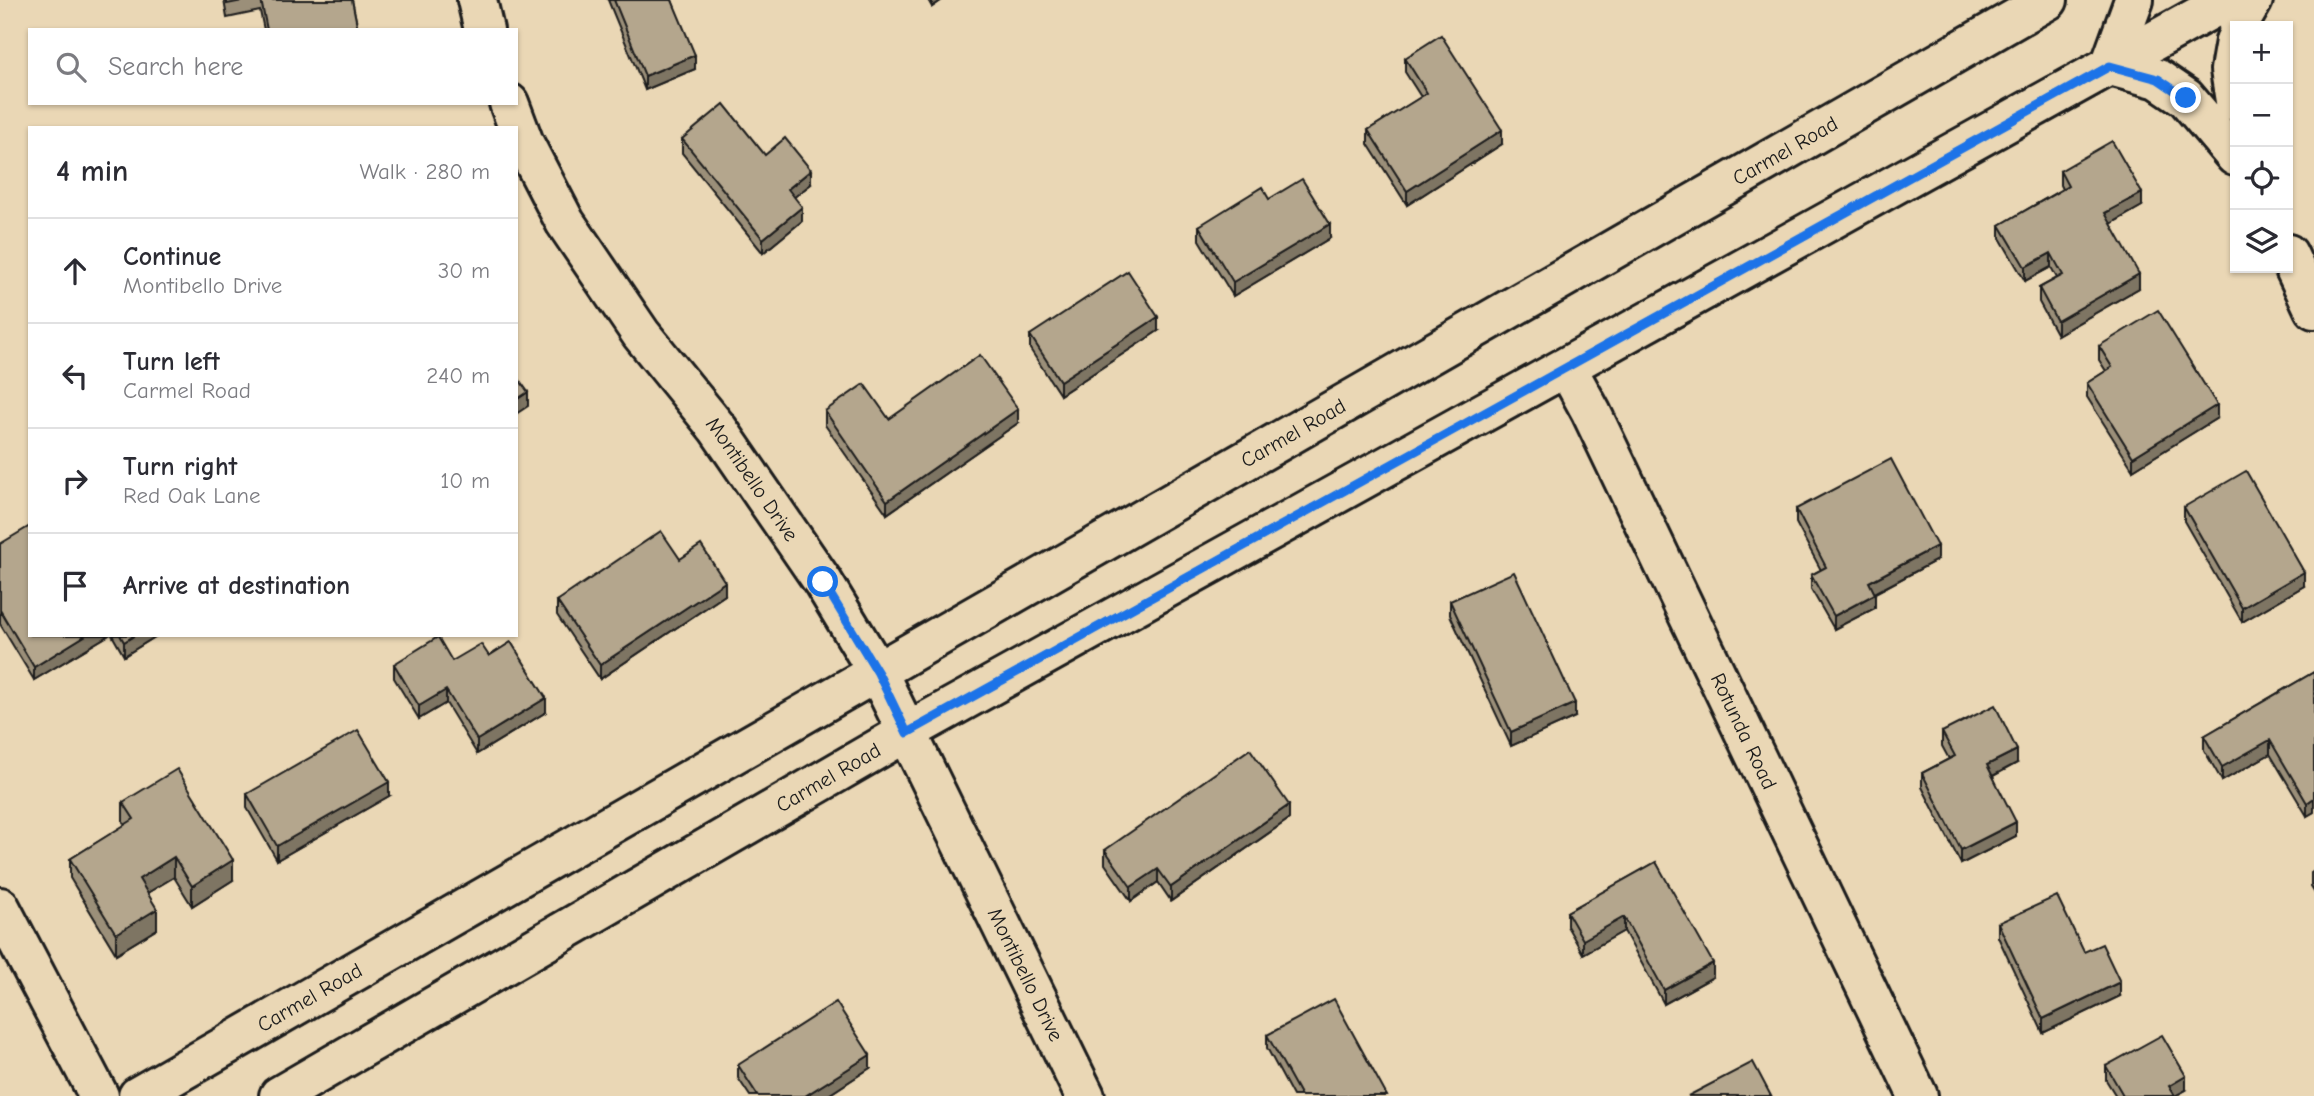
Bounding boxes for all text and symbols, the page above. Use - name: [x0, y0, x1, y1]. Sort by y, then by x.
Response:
- map controls: [2230, 21, 2293, 273]
- button: +: [2230, 21, 2293, 84]
- search box: [28, 28, 518, 105]
- icon: search: [52, 48, 90, 86]
- text: Search here: [108, 52, 243, 82]
- route end: [2170, 82, 2201, 113]
- button: −: [2230, 84, 2293, 147]
- street label: Carmel Road: [1728, 111, 1842, 190]
- button: locate: [2230, 147, 2293, 210]
- text: 4 min: [56, 154, 128, 189]
- text: Walk · 280 m: [360, 158, 490, 185]
- button: layers: [2230, 210, 2293, 273]
- text: Continue: [123, 242, 221, 272]
- icon: ahead: [56, 252, 94, 290]
- text: 30 m: [438, 257, 490, 284]
- text: Montibello Drive: [123, 272, 282, 299]
- text: Turn left: [123, 347, 220, 377]
- icon: left: [56, 357, 94, 395]
- text: 240 m: [426, 362, 490, 389]
- text: Carmel Road: [123, 377, 251, 404]
- street label: Carmel Road: [1237, 394, 1350, 473]
- street label: Montibello Drive: [701, 412, 803, 546]
- text: Turn right: [123, 452, 237, 482]
- icon: right: [56, 462, 94, 500]
- text: 10 m: [440, 467, 490, 494]
- text: Red Oak Lane: [123, 482, 261, 509]
- route start: [807, 566, 838, 597]
- icon: arrive: [56, 567, 94, 605]
- text: Arrive at destination: [123, 571, 350, 601]
- street label: Rotunda Road: [1706, 669, 1782, 793]
- street label: Carmel Road: [772, 738, 885, 817]
- street label: Montibello Drive: [983, 904, 1068, 1045]
- street label: Carmel Road: [253, 958, 366, 1037]

